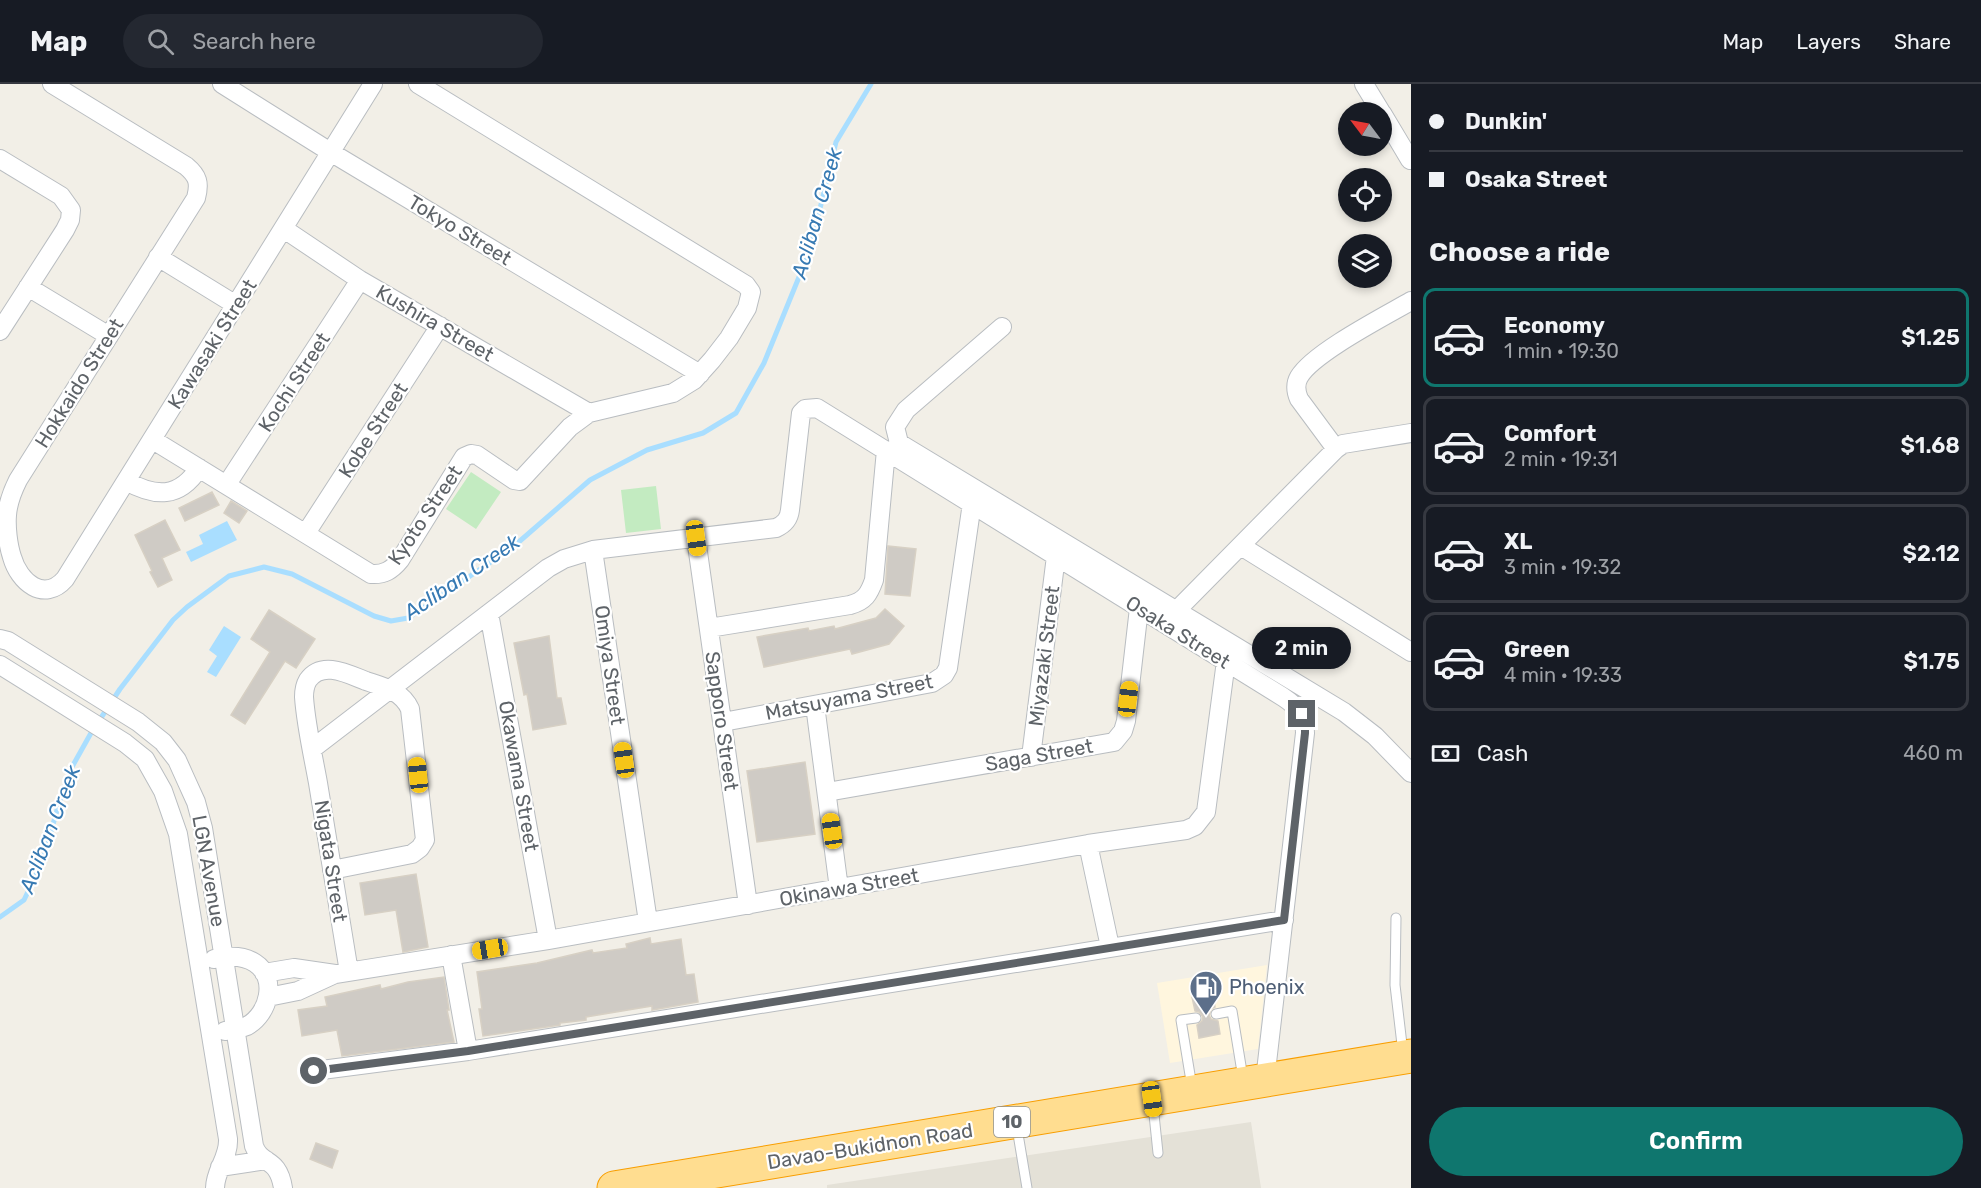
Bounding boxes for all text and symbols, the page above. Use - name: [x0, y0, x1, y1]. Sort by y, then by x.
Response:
- search box: [123, 14, 543, 68]
- text: Map: [30, 25, 87, 58]
- icon: search: [144, 25, 177, 58]
- text: Search here: [192, 28, 316, 55]
- text: Map: [1722, 29, 1763, 54]
- text: Layers: [1796, 29, 1861, 54]
- text: Share: [1894, 29, 1951, 54]
- north arrow: [1338, 102, 1392, 156]
- map controls: [1338, 102, 1392, 288]
- text: Dunkin': [1465, 108, 1547, 135]
- water label: Acliban Creek: [786, 144, 847, 282]
- text: Osaka Street: [1465, 166, 1607, 193]
- button: locate: [1338, 168, 1392, 222]
- street label: Tokyo Street: [404, 190, 516, 270]
- button: layers: [1338, 234, 1392, 288]
- text: Choose a ride: [1429, 236, 1610, 268]
- street label: Kawasaki Street: [162, 274, 262, 413]
- street label: Kushira Street: [372, 280, 498, 366]
- icon: car: [1432, 311, 1486, 365]
- text: Economy: [1504, 312, 1605, 339]
- street label: Hokkaido Street: [30, 314, 129, 452]
- text: $1.25: [1901, 324, 1960, 351]
- street label: Kochi Street: [253, 328, 335, 436]
- text: 1 min · 19:30: [1504, 339, 1619, 363]
- street label: Kobe Street: [333, 378, 413, 482]
- icon: car: [1432, 419, 1486, 473]
- text: Comfort: [1504, 420, 1596, 447]
- text: $1.68: [1900, 432, 1960, 459]
- text: 2 min · 19:31: [1504, 447, 1618, 471]
- street label: Kyoto Street: [383, 460, 467, 569]
- car: [685, 519, 707, 557]
- icon: car: [1432, 527, 1486, 581]
- water label: Acliban Creek: [398, 528, 526, 625]
- text: XL: [1504, 528, 1532, 555]
- text: $2.12: [1903, 540, 1960, 567]
- text: 3 min · 19:32: [1504, 555, 1621, 579]
- street label: Miyazaki Street: [1023, 584, 1065, 728]
- street label: Osaka Street: [1121, 590, 1235, 674]
- street label: Omiya Street: [590, 604, 630, 727]
- callout: 2 min: [1252, 627, 1352, 669]
- icon: car: [1432, 635, 1486, 689]
- text: 2 min: [1275, 636, 1328, 660]
- text: Green: [1504, 636, 1570, 663]
- text: $1.75: [1903, 648, 1960, 675]
- street label: Sapporo Street: [700, 650, 744, 792]
- text: 4 min · 19:33: [1504, 663, 1622, 687]
- street label: Matsuyama Street: [763, 669, 935, 725]
- car: [1117, 680, 1139, 718]
- street label: Okawama Street: [494, 699, 544, 854]
- route end: [1288, 700, 1315, 727]
- street label: Saga Street: [983, 734, 1095, 776]
- icon: cash: [1429, 737, 1462, 770]
- text: Cash: [1477, 740, 1528, 767]
- car: [613, 741, 635, 779]
- text: 460 m: [1903, 741, 1963, 765]
- car: [407, 756, 429, 794]
- water label: Acliban Creek: [13, 760, 86, 897]
- street label: Nigata Street: [310, 798, 353, 924]
- car: [821, 812, 843, 850]
- street label: LGN Avenue: [187, 813, 231, 929]
- street label: Okinawa Street: [777, 863, 921, 911]
- car: [471, 937, 509, 961]
- fuel station icon: Phoenix: [1188, 969, 1224, 1016]
- place label: Phoenix: [1229, 975, 1305, 999]
- route start: [300, 1057, 327, 1084]
- car: [1141, 1080, 1163, 1118]
- road number: 10: [994, 1107, 1030, 1137]
- button: Confirm: [1429, 1107, 1963, 1176]
- street label: Davao-Bukidnon Road: [765, 1118, 975, 1174]

